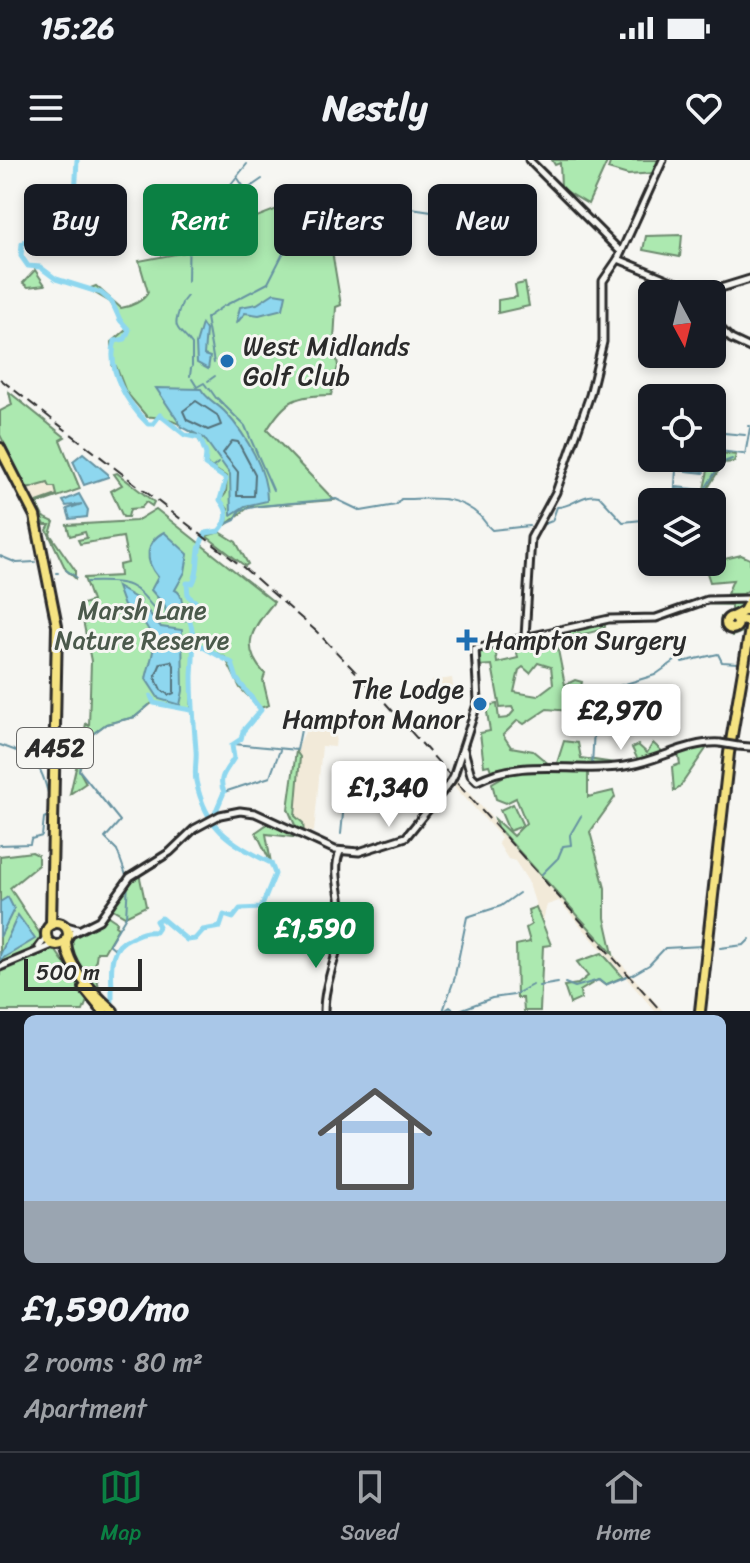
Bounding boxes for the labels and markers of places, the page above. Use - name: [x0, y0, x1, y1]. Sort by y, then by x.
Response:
- place label: West Midlands Golf Club: [243, 323, 411, 399]
- marker: West Midlands Golf Club: [218, 352, 236, 370]
- place label: Hampton Surgery: [485, 617, 687, 663]
- marker: Hampton Surgery: [456, 629, 478, 651]
- place label: The Lodge Hampton Manor: [282, 666, 465, 742]
- pin: £2,970: [556, 684, 686, 752]
- marker: The Lodge Hampton Manor: [471, 695, 489, 713]
- pin: £1,340: [324, 761, 454, 829]
- pin: £1,590: [251, 902, 381, 970]

